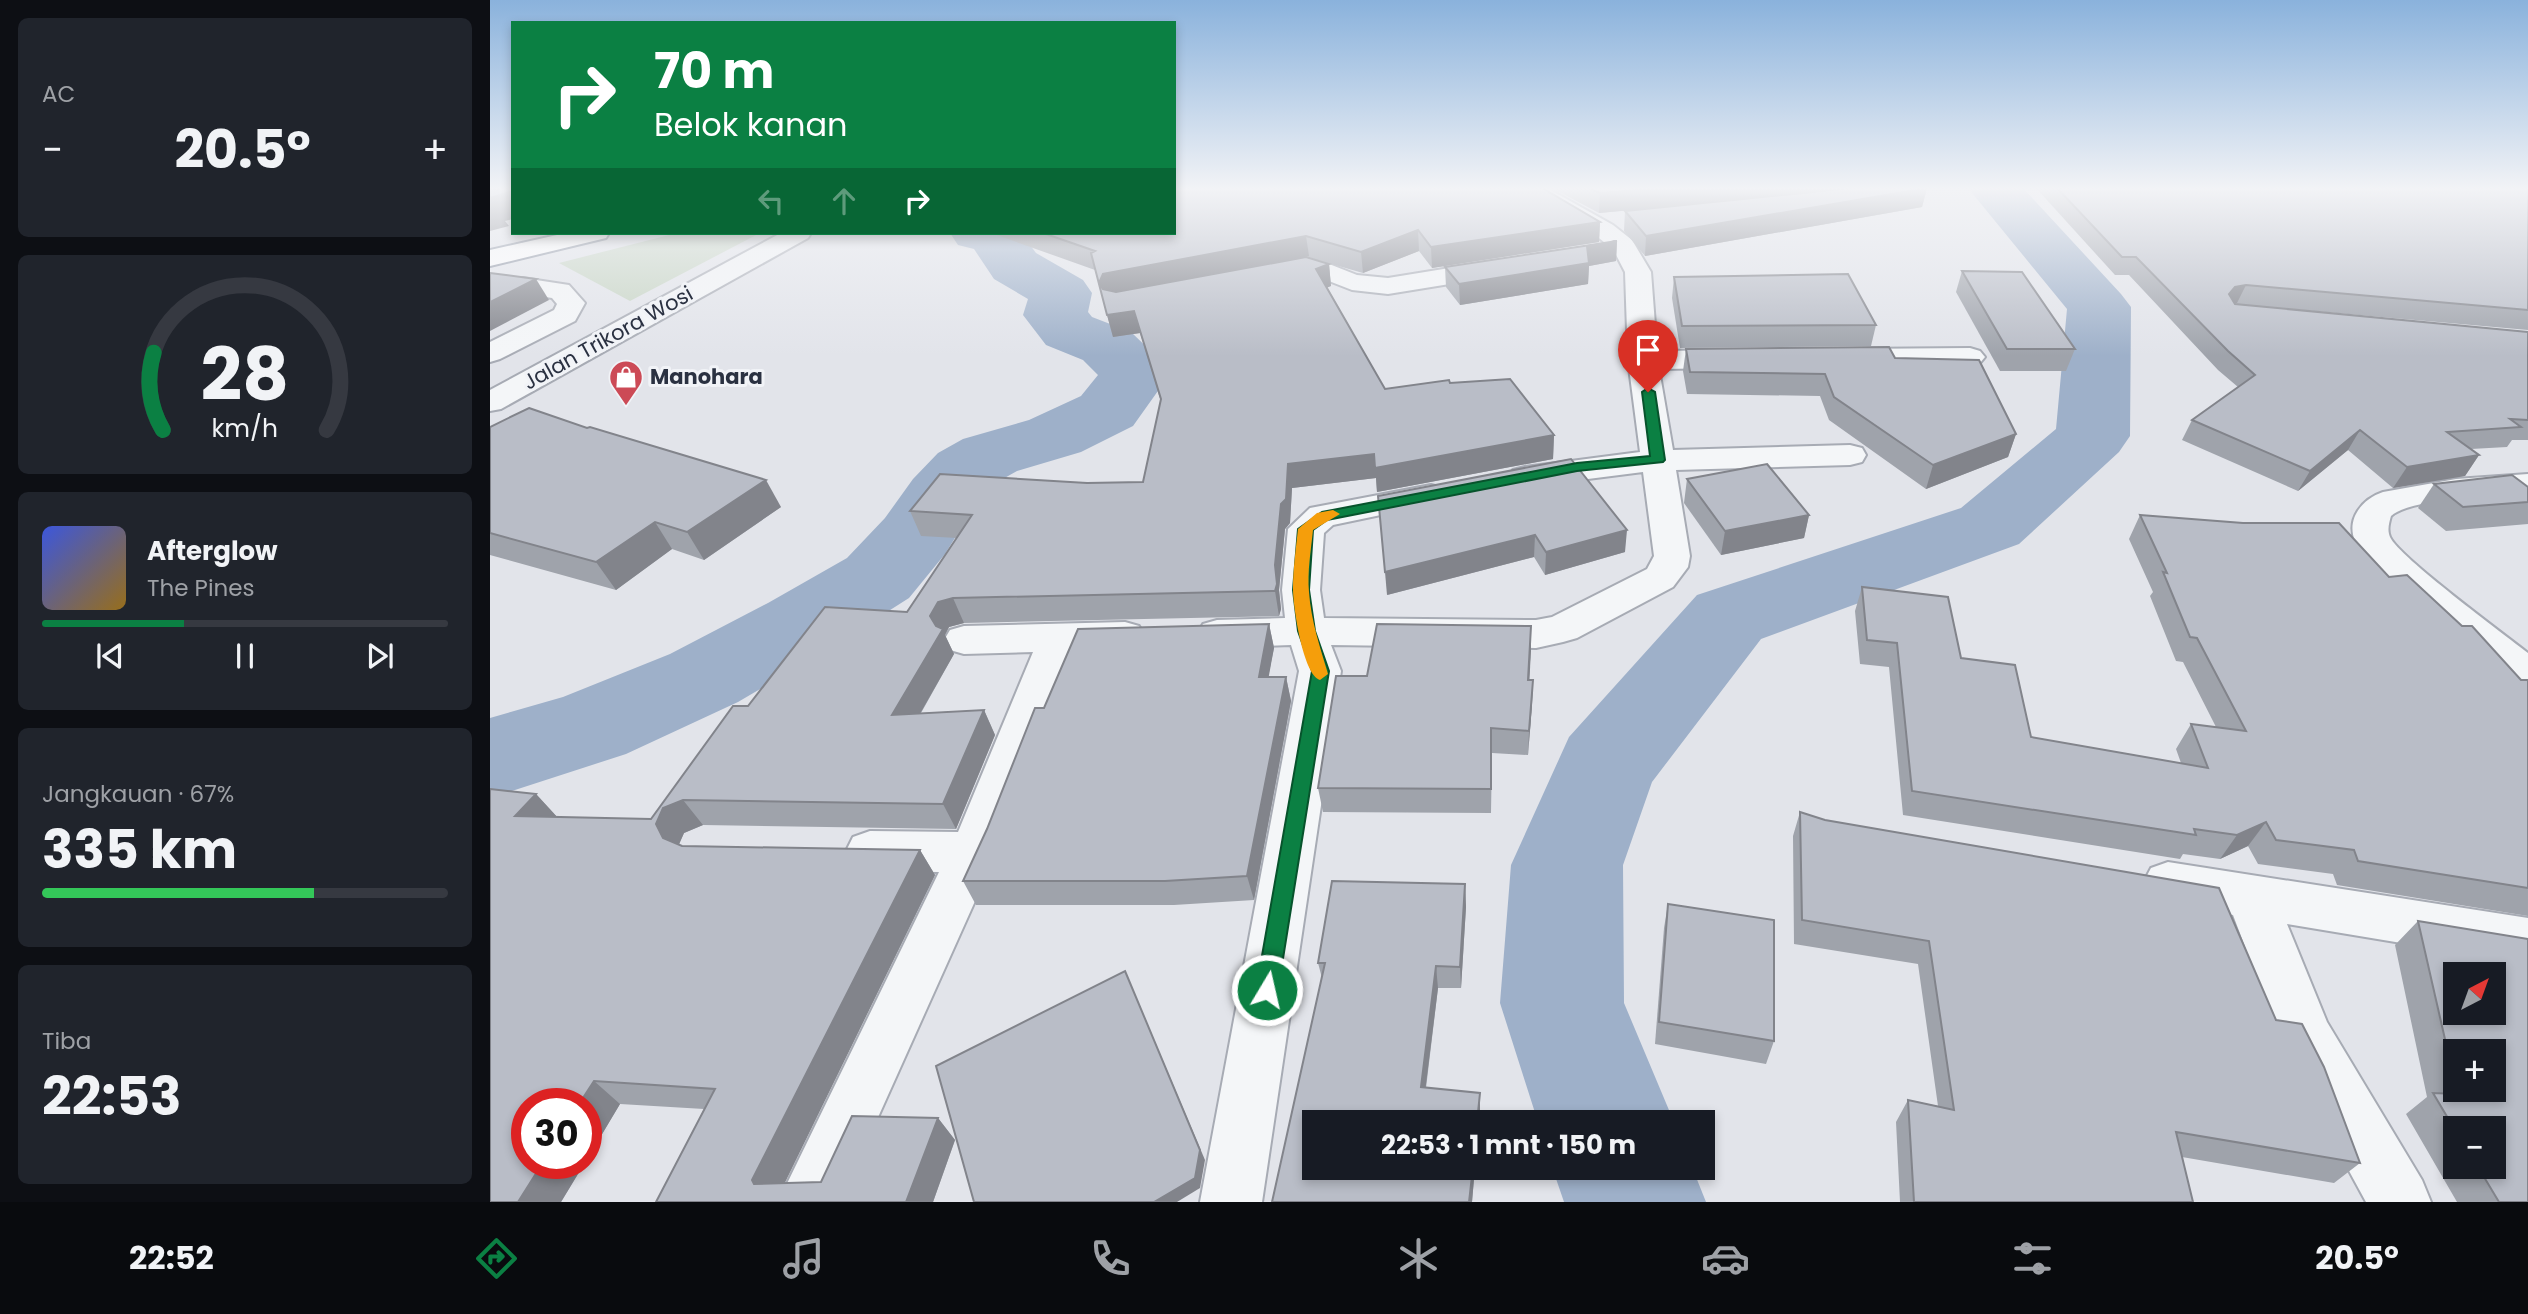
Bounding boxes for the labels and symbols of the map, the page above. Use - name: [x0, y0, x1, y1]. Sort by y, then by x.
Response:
- street label: Jalan Trikora Wosi: [518, 279, 698, 396]
- pin: [1618, 320, 1678, 392]
- shop icon: Manohara: [607, 358, 645, 407]
- place label: Manohara: [650, 362, 763, 391]
- position arrow: [1230, 953, 1304, 1027]
- north arrow: [2443, 962, 2506, 1026]
- speed limit sign: 30: [511, 1088, 602, 1179]

